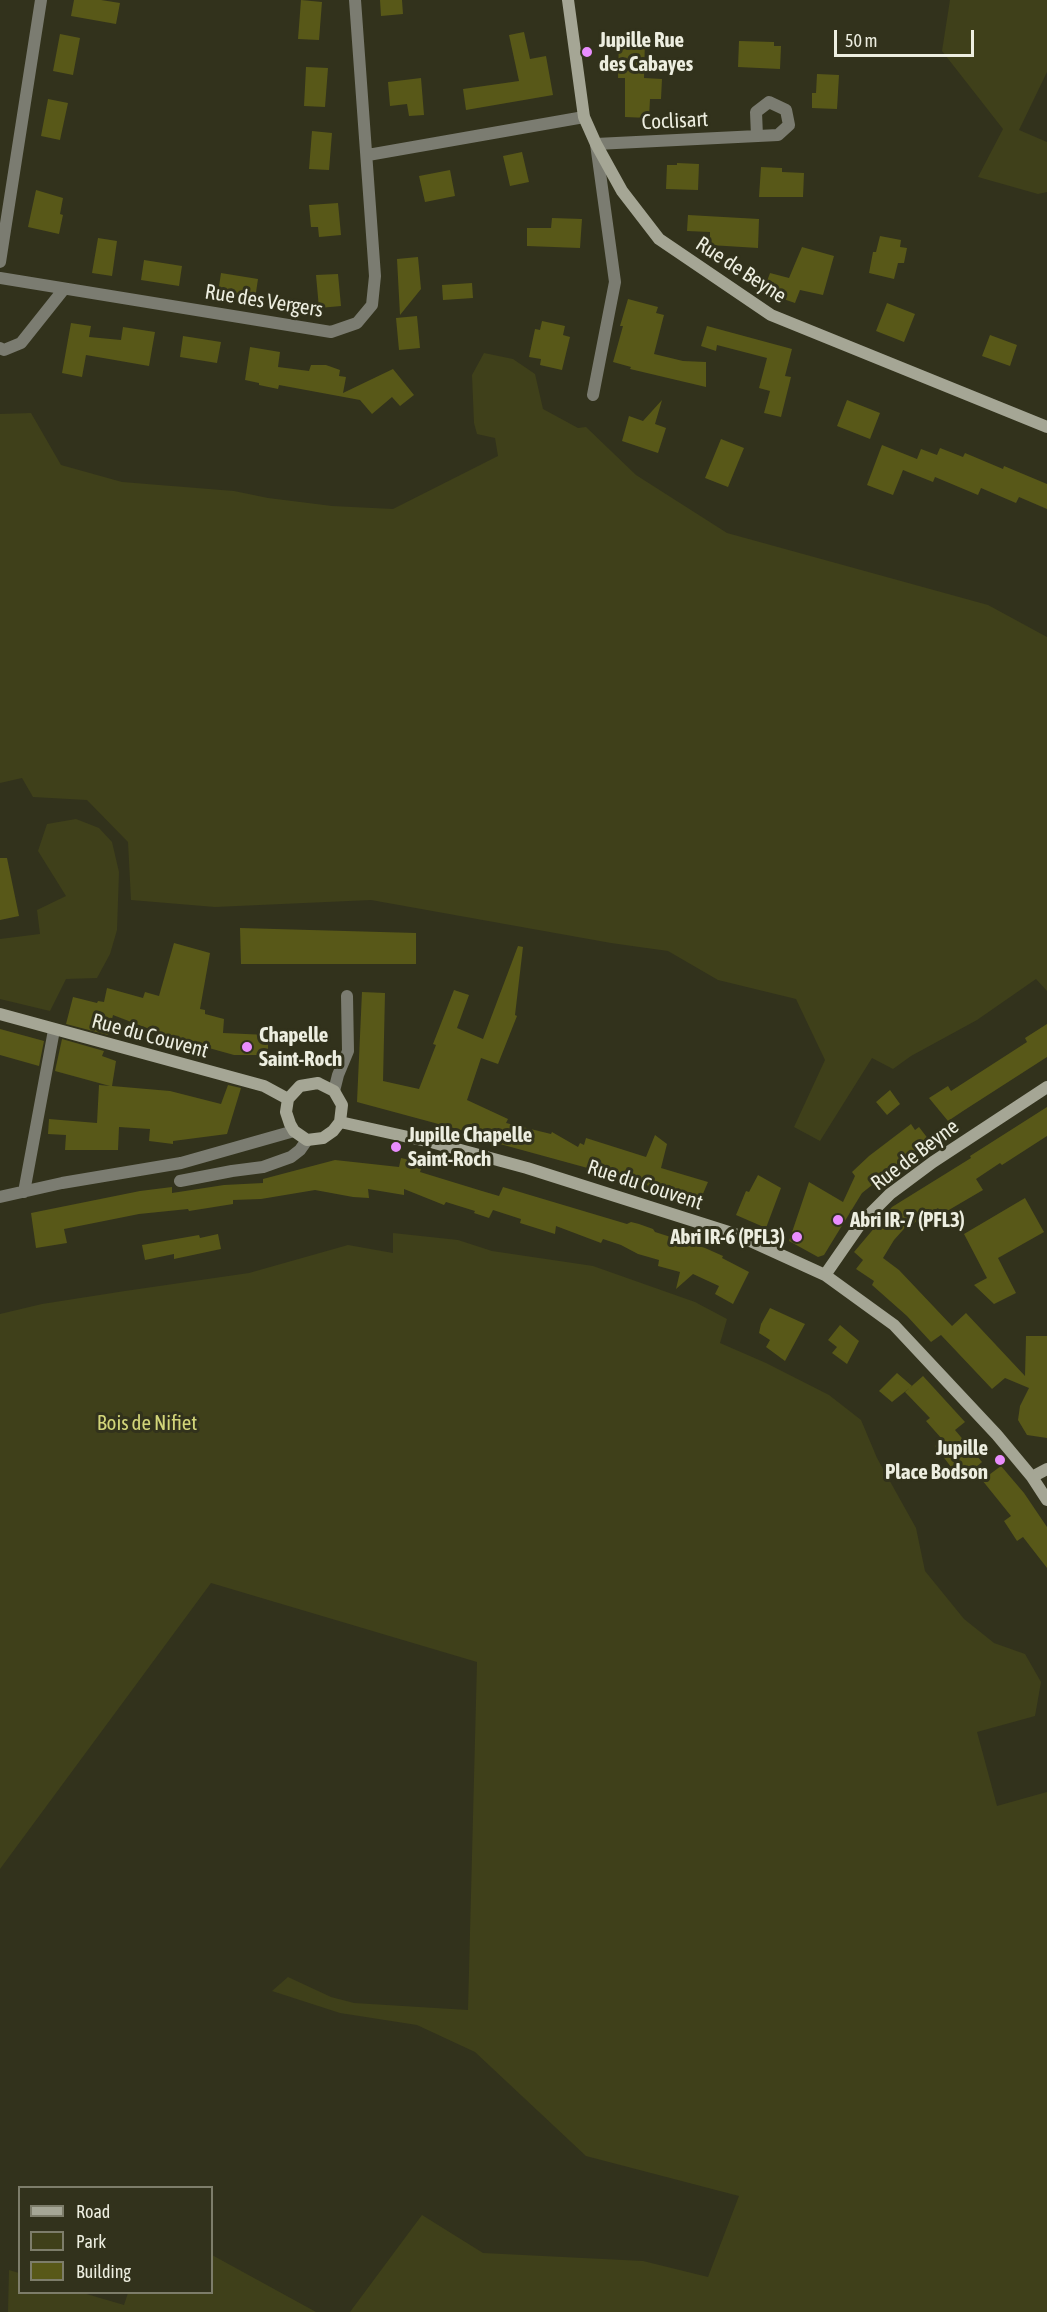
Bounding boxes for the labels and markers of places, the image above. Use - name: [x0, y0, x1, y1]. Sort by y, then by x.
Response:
- place label: Jupille Rue des Cabayes: [599, 27, 693, 77]
- marker: Jupille Rue des Cabayes: [580, 45, 594, 59]
- place label: Chapelle Saint-Roch: [259, 1022, 342, 1072]
- marker: Chapelle Saint-Roch: [240, 1040, 254, 1054]
- place label: Jupille Chapelle Saint-Roch: [408, 1122, 532, 1172]
- marker: Jupille Chapelle Saint-Roch: [389, 1140, 403, 1154]
- place label: Abri IR-7 (PFL3): [850, 1207, 965, 1233]
- marker: Abri IR-7 (PFL3): [831, 1213, 845, 1227]
- place label: Abri IR-6 (PFL3): [670, 1224, 785, 1250]
- marker: Abri IR-6 (PFL3): [790, 1230, 804, 1244]
- place label: Jupille Place Bodson: [885, 1435, 988, 1485]
- marker: Jupille Place Bodson: [993, 1453, 1007, 1467]

